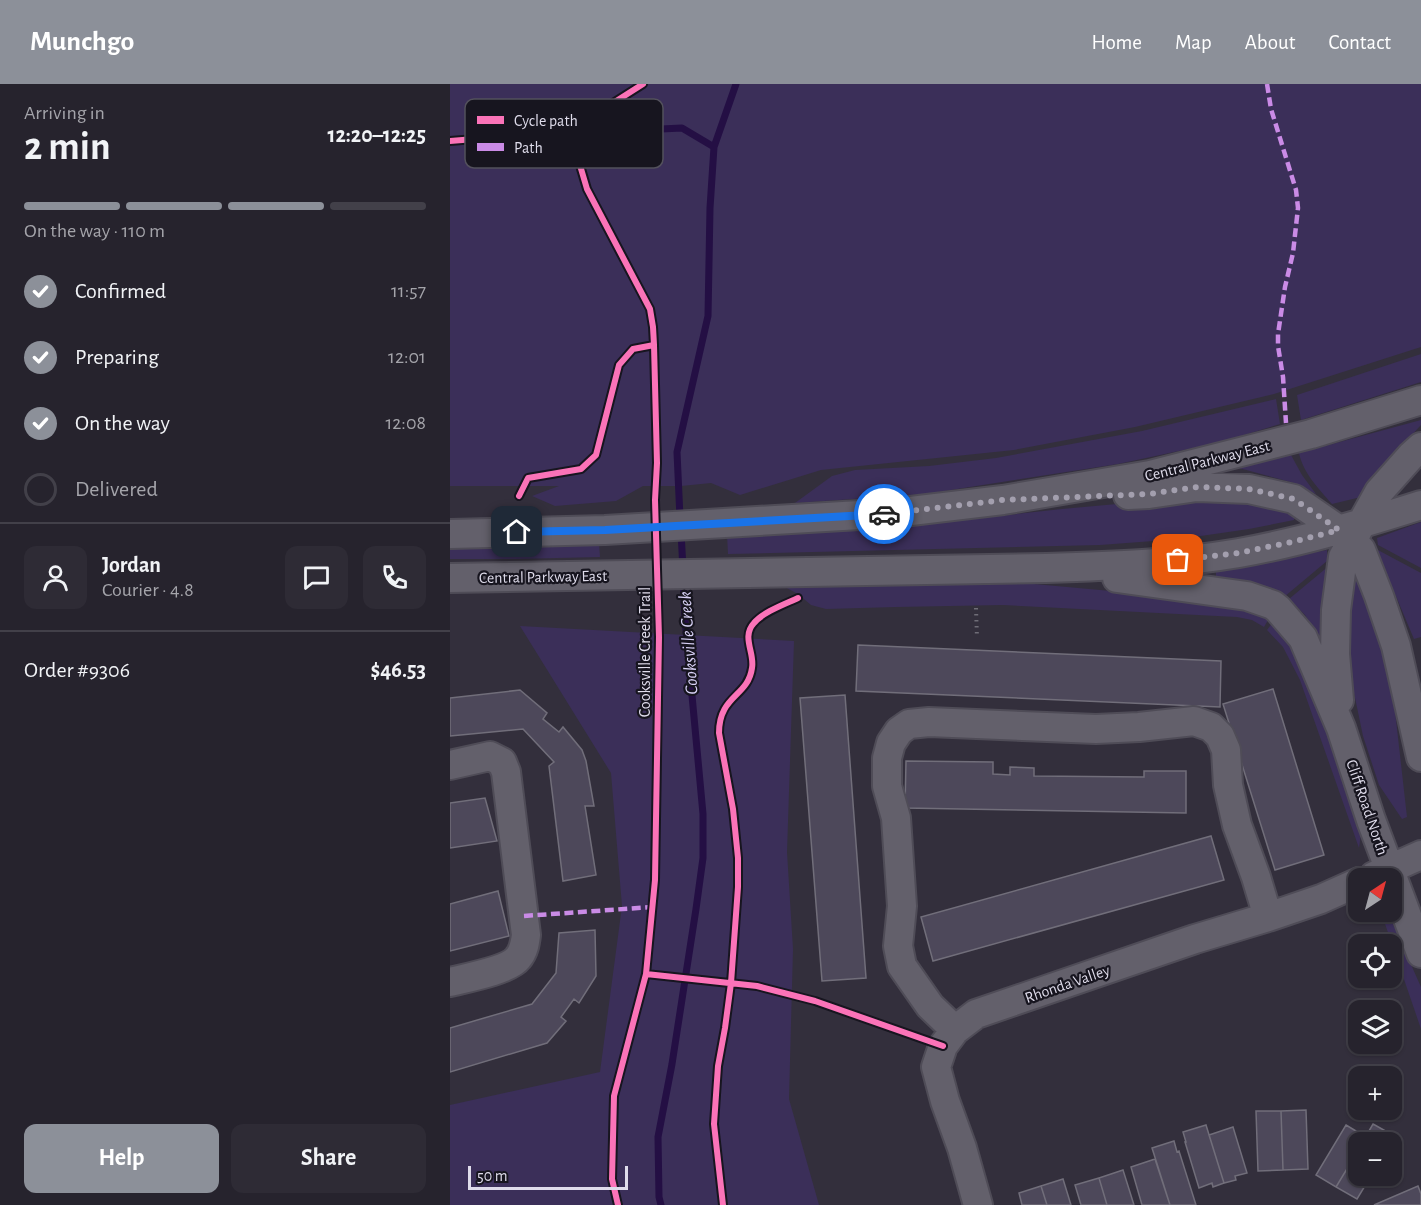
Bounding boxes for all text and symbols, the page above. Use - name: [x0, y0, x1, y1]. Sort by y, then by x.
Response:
- text: Munchgo: [30, 28, 134, 56]
- text: Home: [1091, 32, 1142, 53]
- text: Map: [1175, 32, 1212, 53]
- text: About: [1245, 32, 1295, 53]
- text: Contact: [1328, 32, 1391, 53]
- legend: [465, 99, 663, 168]
- text: Arriving in: [24, 103, 105, 123]
- text: Cycle path: [514, 113, 578, 130]
- text: 12:20–12:25: [328, 124, 426, 146]
- text: 2 min: [24, 128, 111, 167]
- text: Path: [514, 140, 543, 156]
- text: On the way · 110 m: [24, 221, 165, 241]
- icon: check: [24, 275, 57, 308]
- text: Confirmed: [75, 280, 166, 302]
- text: 11:57: [391, 281, 426, 301]
- icon: check: [24, 341, 57, 374]
- text: Preparing: [75, 346, 159, 368]
- text: 12:01: [388, 347, 426, 367]
- icon: check: [24, 407, 57, 440]
- text: On the way: [75, 412, 170, 434]
- text: 12:08: [385, 413, 426, 433]
- street label: Central Parkway East: [1143, 438, 1272, 485]
- text: Delivered: [75, 478, 158, 500]
- courier: [854, 484, 914, 544]
- icon: car: [868, 498, 901, 531]
- pin: [491, 506, 542, 557]
- icon: home: [500, 515, 533, 548]
- pin: [1152, 534, 1203, 585]
- icon: bag: [1161, 543, 1194, 576]
- button: person: [24, 546, 87, 609]
- button: chat: [285, 546, 348, 609]
- button: phone: [363, 546, 426, 609]
- text: Jordan: [102, 554, 161, 576]
- street label: Central Parkway East: [479, 568, 607, 587]
- text: Courier · 4.8: [102, 580, 194, 600]
- street label: Cooksville Creek Trail: [637, 587, 653, 717]
- water label: Cooksville Creek: [676, 591, 702, 695]
- text: Order #9306: [24, 659, 130, 681]
- text: $46.53: [370, 659, 426, 681]
- street label: Cliff Road North: [1343, 758, 1391, 857]
- north arrow: [1348, 868, 1402, 922]
- map controls: [1348, 868, 1402, 1186]
- button: locate: [1348, 934, 1402, 988]
- street label: Rhonda Valley: [1023, 962, 1112, 1007]
- button: layers: [1348, 1000, 1402, 1054]
- button: +: [1348, 1066, 1402, 1120]
- button: Help: [24, 1124, 219, 1193]
- button: Share: [231, 1124, 426, 1193]
- button: −: [1348, 1132, 1402, 1186]
- scale bar: [468, 1163, 628, 1190]
- text: 50 m: [477, 1168, 508, 1184]

